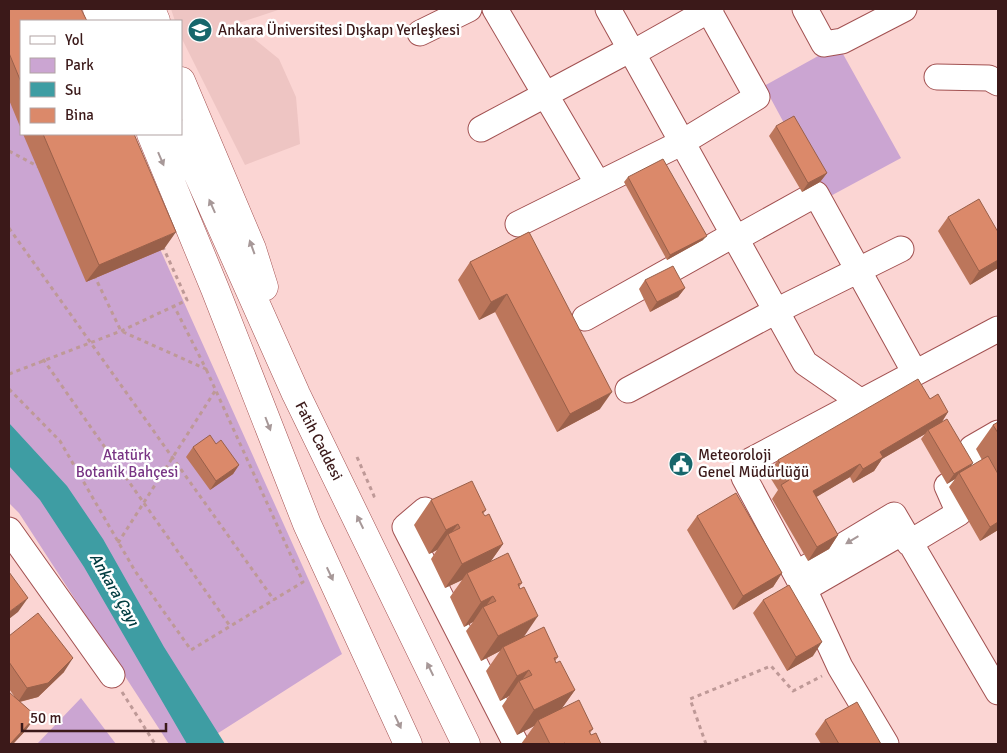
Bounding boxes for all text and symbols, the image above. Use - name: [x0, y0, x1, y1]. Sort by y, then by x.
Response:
- school or university icon: Ankara Üniversitesi Dışkapı Yerleşkesi: [187, 17, 213, 43]
- legend: [20, 20, 182, 135]
- place label: Ankara Üniversitesi Dışkapı Yerleşkesi: [218, 21, 460, 39]
- text: Yol: [65, 31, 84, 49]
- text: Park: [65, 56, 94, 74]
- text: Su: [65, 81, 82, 99]
- text: Bina: [65, 106, 94, 124]
- one-way arrow: [158, 152, 166, 166]
- one-way arrow: [207, 199, 215, 213]
- one-way arrow: [247, 240, 255, 254]
- street label: Fatih Caddesi: [291, 398, 347, 484]
- one-way arrow: [264, 417, 272, 432]
- park label: Atatürk Botanik Bahçesi: [76, 446, 178, 481]
- place label: Meteoroloji Genel Müdürlüğü: [698, 446, 809, 481]
- public building icon: Meteoroloji Genel Müdürlüğü: [668, 451, 694, 477]
- one-way arrow: [356, 515, 364, 529]
- one-way arrow: [845, 535, 859, 544]
- water label: Ankara Çayı: [85, 549, 143, 630]
- one-way arrow: [326, 567, 334, 581]
- one-way arrow: [426, 662, 434, 676]
- scale bar: [22, 700, 166, 732]
- text: 50 m: [30, 709, 61, 727]
- one-way arrow: [394, 715, 402, 729]

